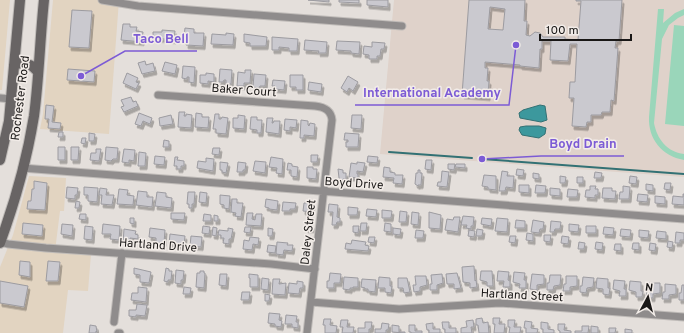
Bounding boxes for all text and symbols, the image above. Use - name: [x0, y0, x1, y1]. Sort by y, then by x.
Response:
- scale bar: [540, 16, 631, 42]
- text: 100 m: [546, 23, 579, 39]
- callout: Taco Bell: [125, 26, 197, 51]
- text: Taco Bell: [133, 32, 189, 48]
- street label: Rochester Road: [8, 55, 34, 142]
- callout: International Academy: [355, 80, 509, 105]
- street label: Baker Court: [211, 81, 277, 101]
- text: International Academy: [363, 86, 502, 102]
- callout: Boyd Drain: [541, 131, 624, 156]
- text: Boyd Drain: [549, 137, 617, 153]
- street label: Boyd Drive: [324, 174, 384, 194]
- street label: Daley Street: [298, 199, 320, 266]
- street label: Hartland Drive: [118, 235, 197, 257]
- north arrow: [628, 277, 668, 317]
- text: N: [644, 281, 654, 295]
- street label: Hartland Street: [480, 286, 564, 306]

